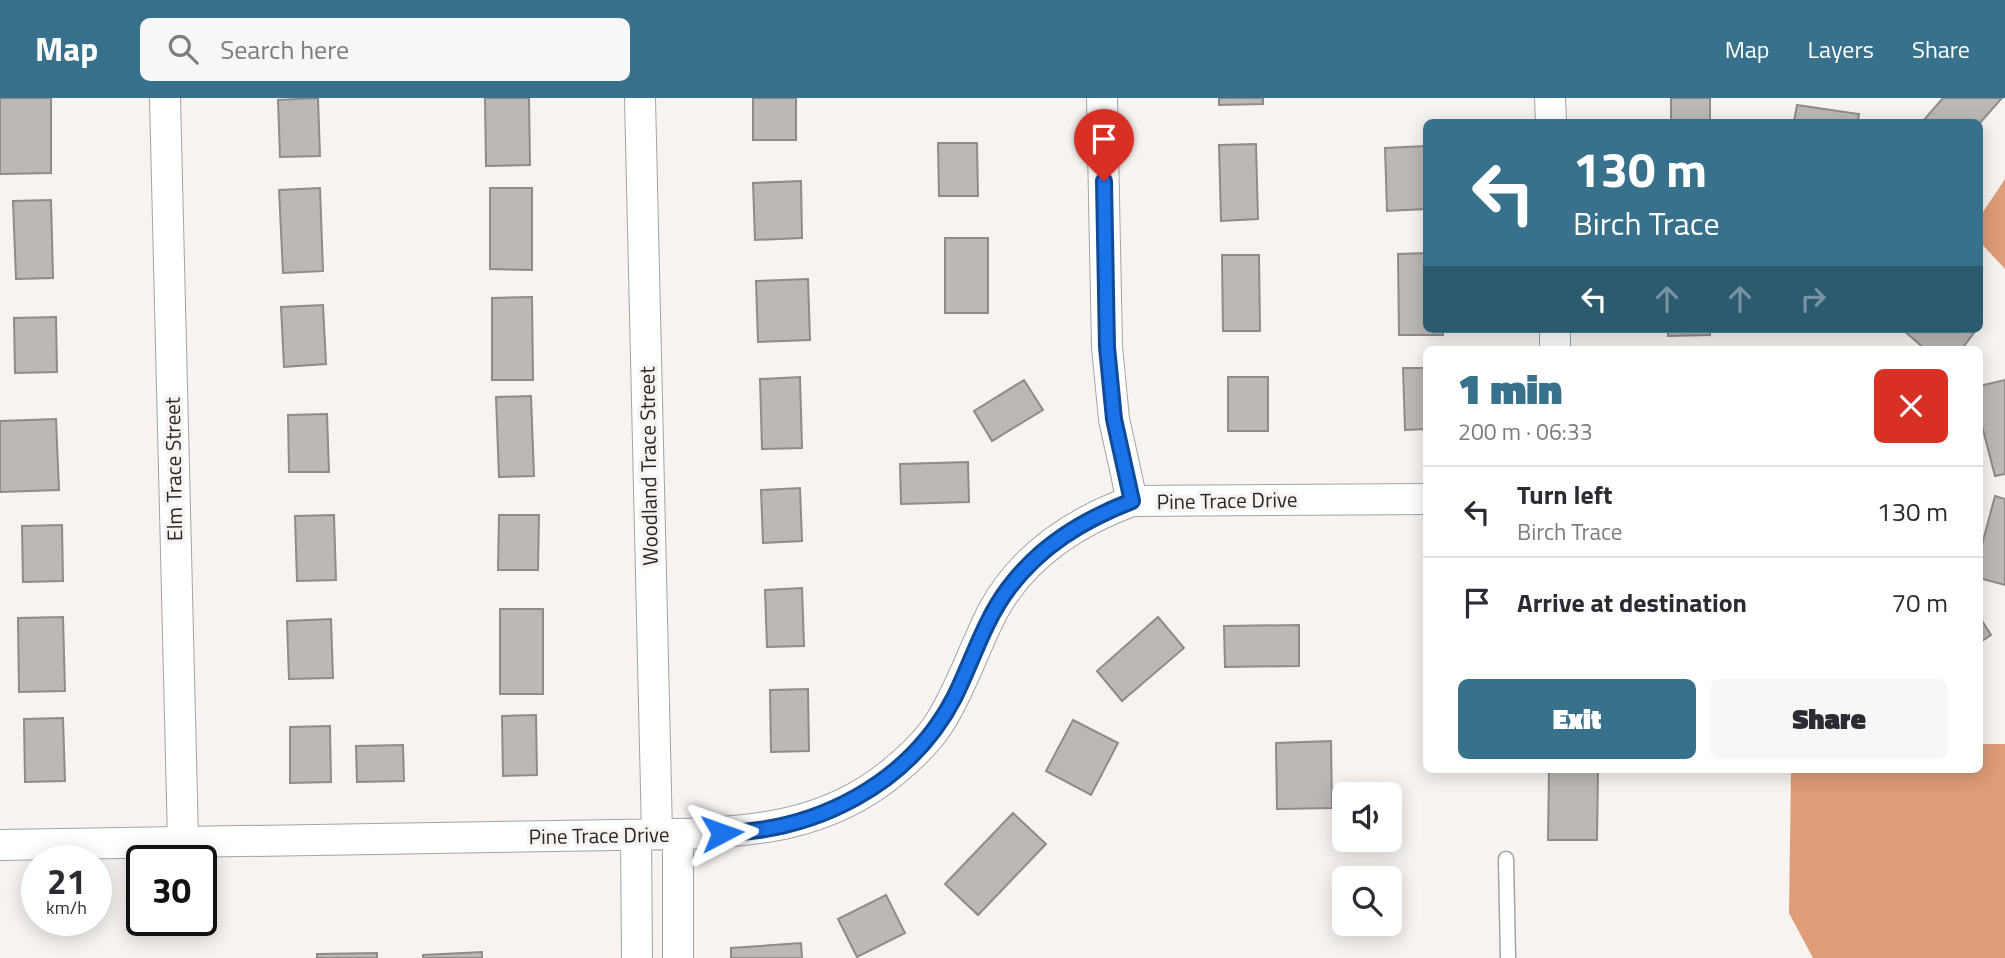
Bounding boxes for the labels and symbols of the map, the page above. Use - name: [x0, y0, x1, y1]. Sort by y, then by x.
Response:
- pin: [1074, 109, 1134, 181]
- street label: Woodland Trace Street: [630, 365, 666, 566]
- street label: Elm Trace Street: [156, 396, 190, 541]
- street label: Pine Trace Drive: [1156, 483, 1298, 517]
- position arrow: [685, 796, 759, 870]
- street label: Pine Trace Drive: [528, 818, 670, 852]
- speed limit sign: 30: [126, 845, 217, 936]

